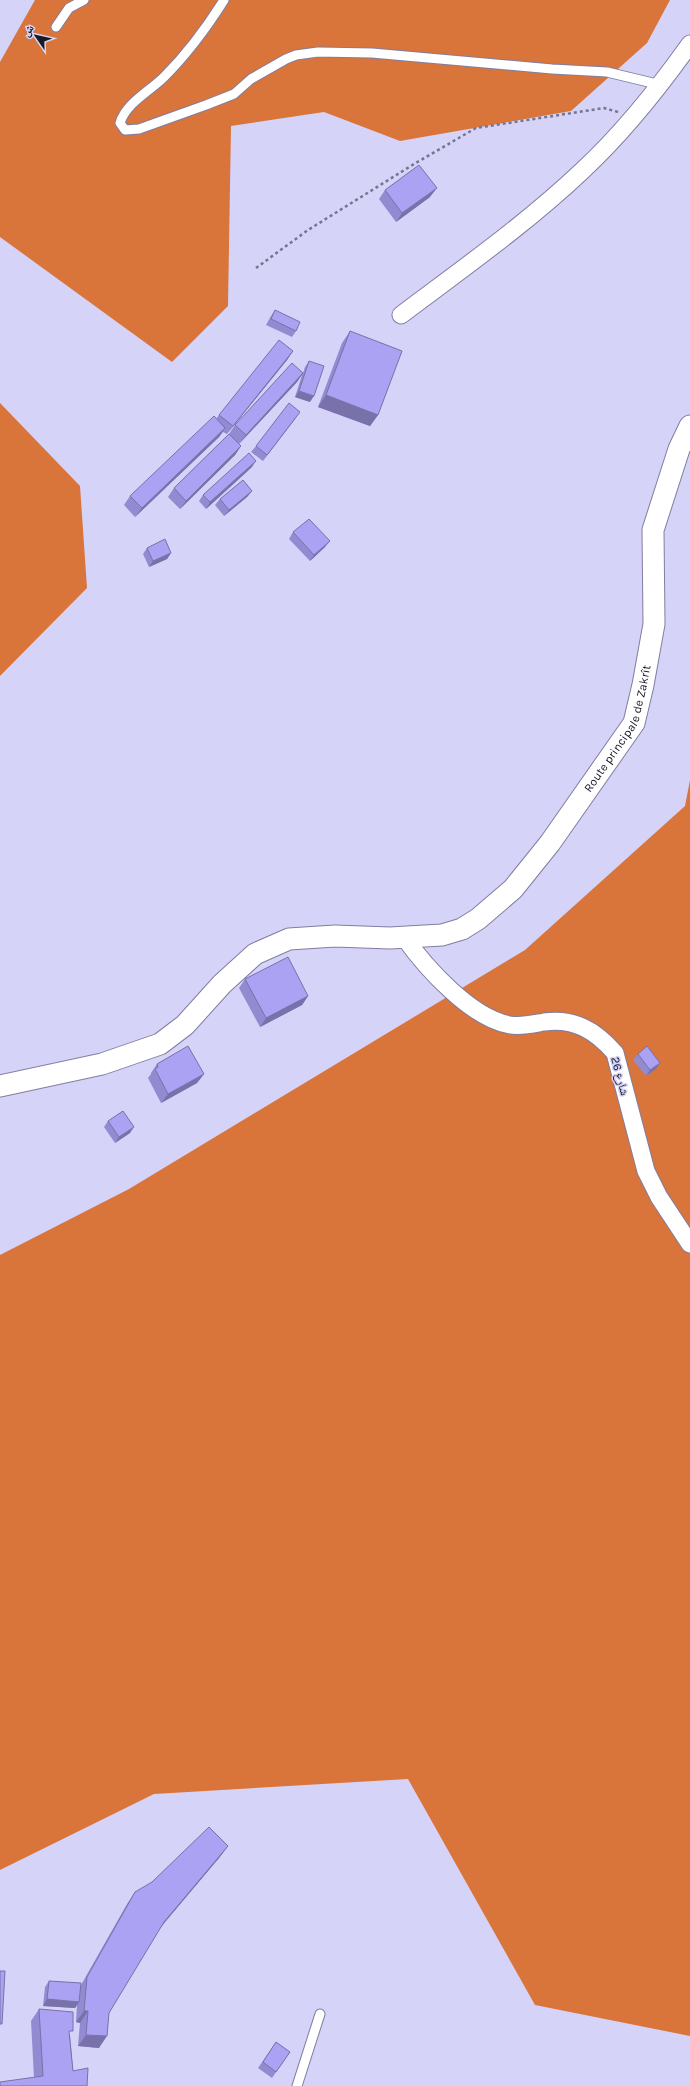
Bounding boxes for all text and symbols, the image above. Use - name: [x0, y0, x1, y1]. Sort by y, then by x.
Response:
- north arrow: [16, 16, 56, 56]
- text: ش: [19, 22, 38, 40]
- street label: Route principale de Zakrît: [581, 663, 654, 795]
- street label: شارع 26: [607, 1055, 632, 1097]

